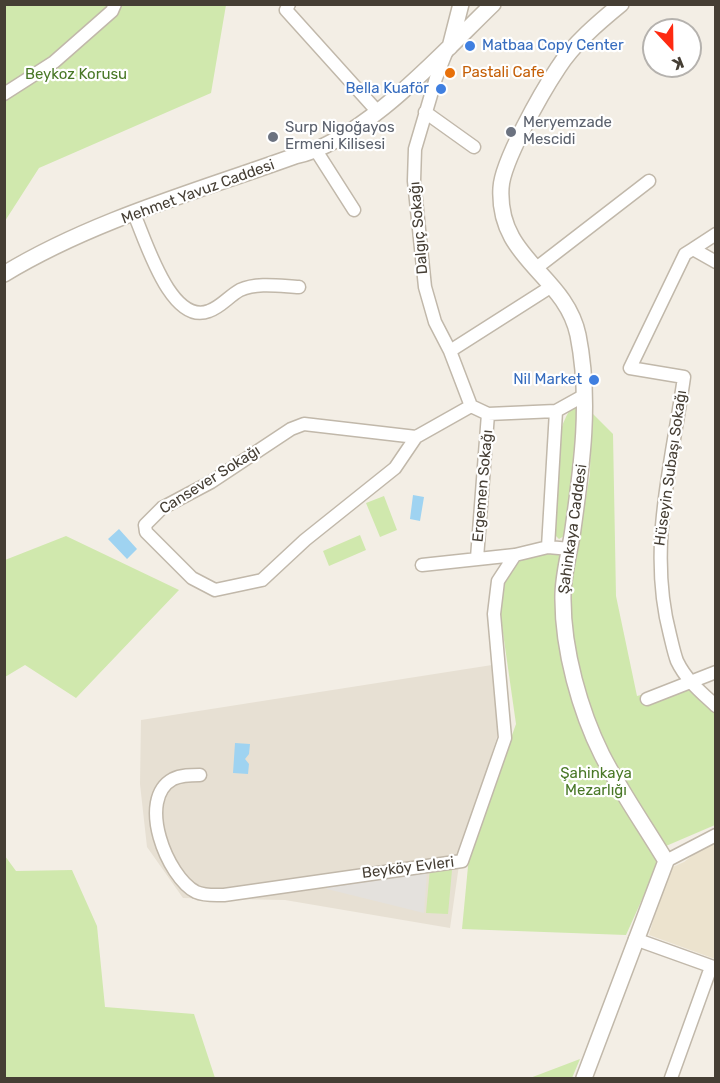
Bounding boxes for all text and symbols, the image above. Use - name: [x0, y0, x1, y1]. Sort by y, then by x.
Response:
- north arrow: [642, 18, 702, 78]
- place label: Matbaa Copy Center: [482, 37, 624, 55]
- marker: Matbaa Copy Center: [463, 39, 477, 53]
- text: K: [670, 53, 687, 74]
- place label: Pastali Cafe: [462, 64, 545, 82]
- park label: Beykoz Korusu: [25, 66, 127, 84]
- marker: Pastali Cafe: [443, 66, 457, 80]
- place label: Bella Kuaför: [345, 80, 429, 98]
- marker: Bella Kuaför: [434, 82, 448, 96]
- place label: Meryemzade Mescidi: [523, 114, 612, 149]
- place label: Surp Nigoğayos Ermeni Kilisesi: [285, 119, 395, 154]
- marker: Meryemzade Mescidi: [504, 125, 518, 139]
- marker: Surp Nigoğayos Ermeni Kilisesi: [266, 130, 280, 144]
- street label: Mehmet Yavuz Caddesi: [119, 156, 277, 228]
- street label: Dalgıç Sokağı: [406, 181, 432, 275]
- place label: Nil Market: [513, 371, 582, 389]
- marker: Nil Market: [587, 373, 601, 387]
- street label: Hüseyin Subaşı Sokağı: [651, 389, 691, 547]
- street label: Ergemen Sokağı: [469, 429, 497, 543]
- street label: Cansever Sokağı: [156, 442, 264, 518]
- street label: Şahinkaya Caddesi: [555, 463, 591, 595]
- park label: Şahinkaya Mezarlığı: [560, 765, 632, 800]
- street label: Beyköy Evleri: [361, 853, 455, 883]

